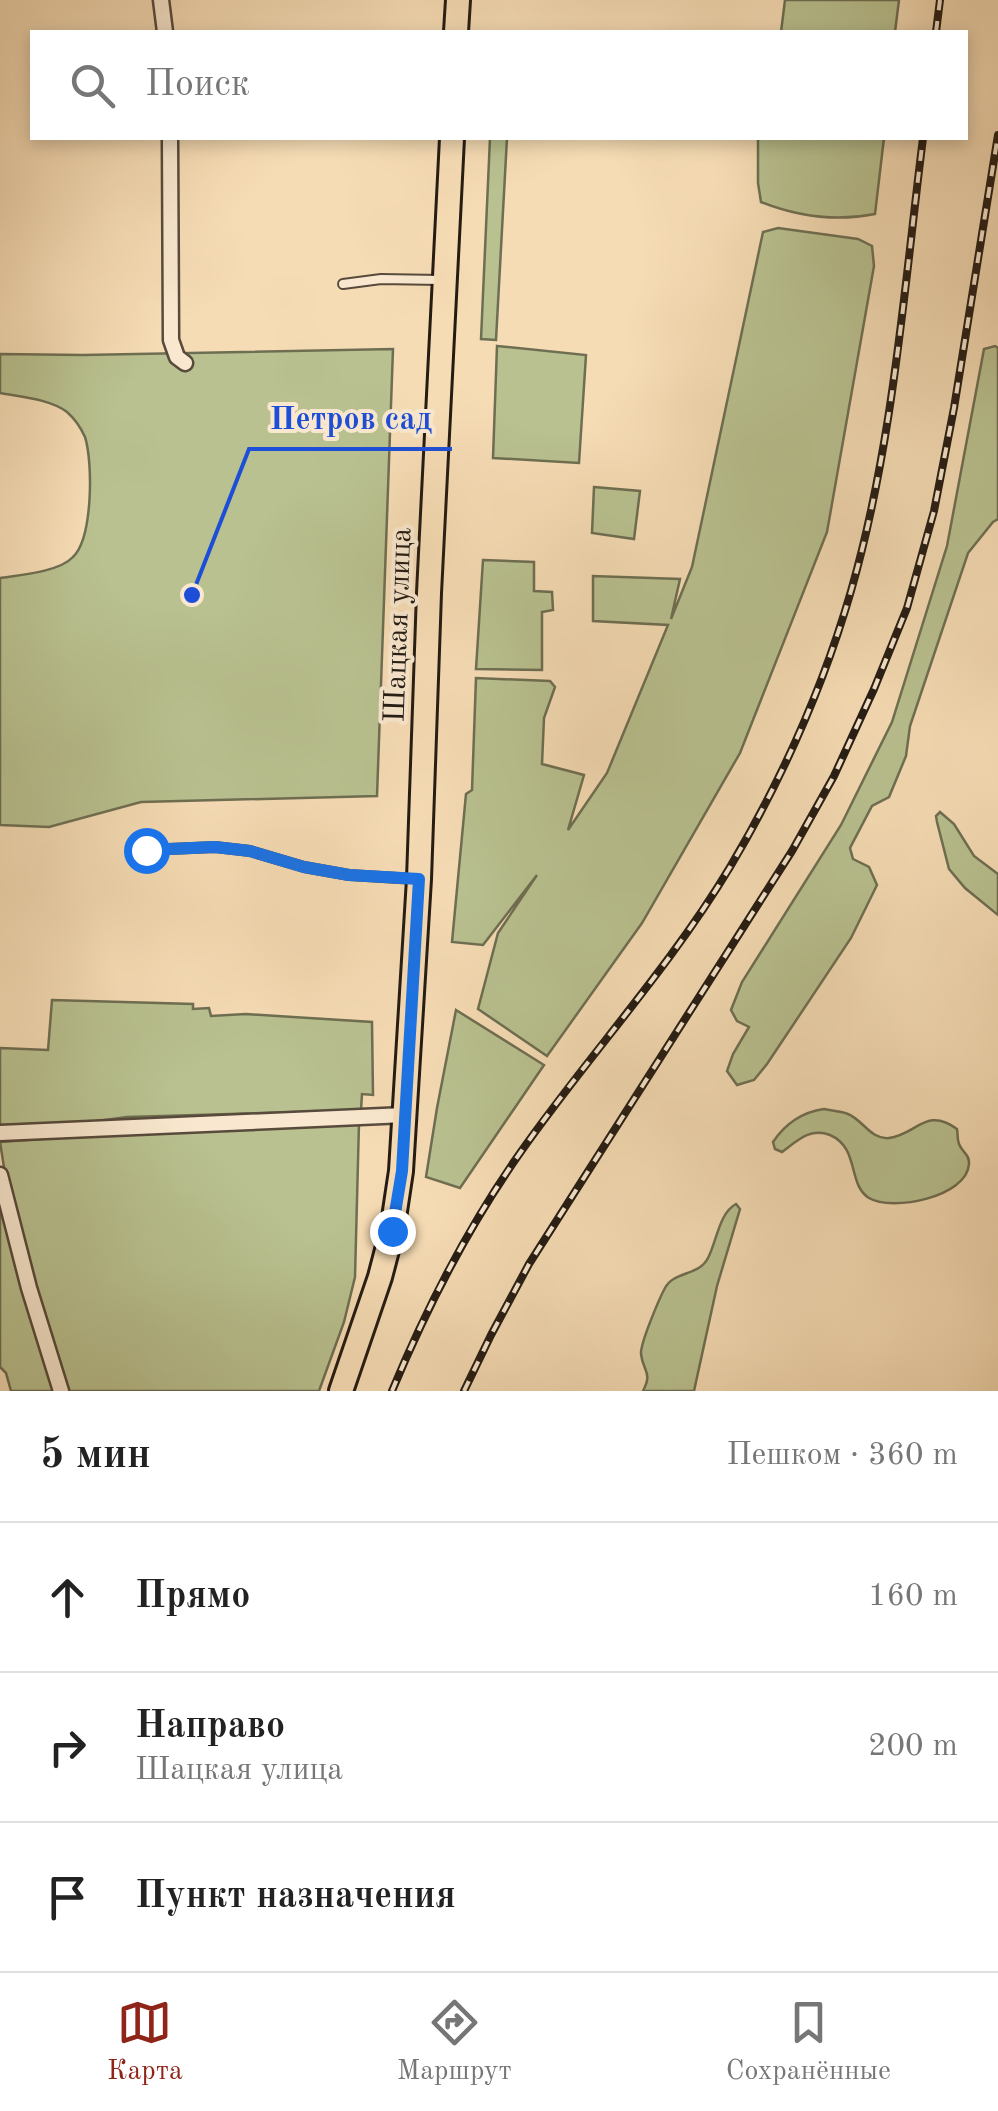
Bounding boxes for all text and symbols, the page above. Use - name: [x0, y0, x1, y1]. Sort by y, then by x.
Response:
- search box: [30, 30, 968, 140]
- icon: search: [65, 58, 120, 113]
- text: Поиск: [145, 66, 250, 104]
- callout: Петров сад: [249, 387, 452, 449]
- text: Петров сад: [270, 405, 432, 437]
- street label: Шацкая улица: [381, 527, 417, 723]
- route start: [124, 828, 170, 874]
- route end: [370, 1209, 416, 1255]
- text: 5 мин: [40, 1435, 151, 1477]
- text: Пешком · 360 m: [726, 1440, 958, 1472]
- icon: ahead: [40, 1570, 95, 1625]
- text: Прямо: [135, 1578, 250, 1616]
- text: 160 m: [868, 1581, 958, 1613]
- text: Направо: [135, 1708, 285, 1746]
- icon: right: [40, 1720, 95, 1775]
- text: 200 m: [868, 1731, 958, 1763]
- text: Шацкая улица: [135, 1755, 343, 1787]
- icon: arrive: [40, 1870, 95, 1925]
- text: Пункт назначения: [135, 1878, 456, 1916]
- tab: Карта: [107, 1995, 183, 2090]
- tab: Маршрут: [397, 1995, 512, 2090]
- tab: Сохранённые: [726, 1995, 891, 2090]

